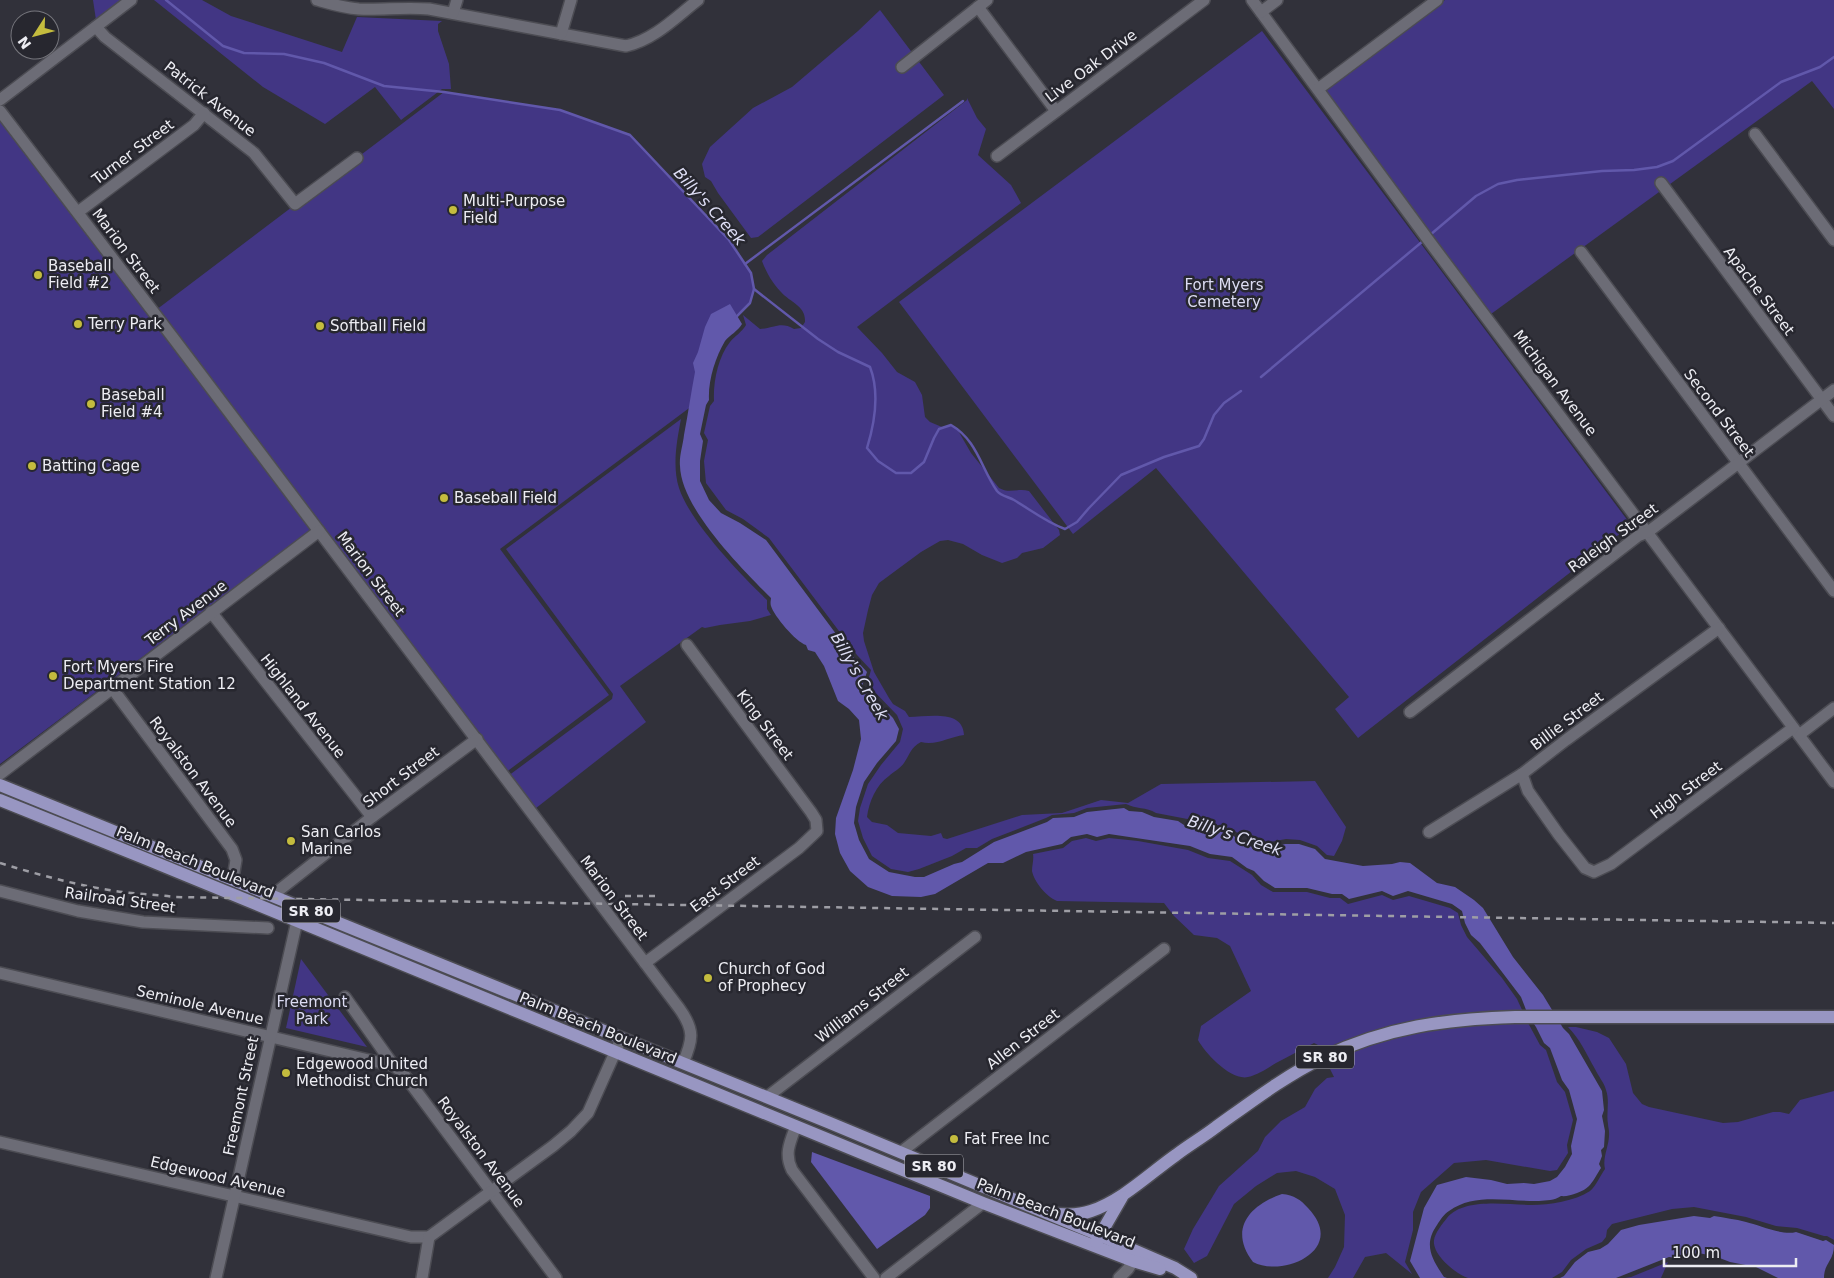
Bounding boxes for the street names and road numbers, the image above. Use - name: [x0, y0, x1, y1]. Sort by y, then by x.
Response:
- street label: Live Oak Drive: [1042, 26, 1140, 106]
- street label: Patrick Avenue: [161, 58, 259, 140]
- street label: Turner Street: [88, 115, 177, 189]
- street label: Marion Street: [88, 205, 164, 297]
- street label: Apache Street: [1720, 243, 1798, 339]
- street label: Michigan Avenue: [1509, 327, 1601, 439]
- street label: Second Street: [1680, 365, 1758, 461]
- street label: Raleigh Street: [1565, 499, 1661, 577]
- street label: Marion Street: [333, 528, 409, 620]
- street label: Terry Avenue: [141, 577, 230, 650]
- street label: Highland Avenue: [257, 650, 349, 762]
- street label: King Street: [733, 686, 797, 764]
- street label: Billie Street: [1527, 688, 1607, 754]
- street label: Royalston Avenue: [145, 713, 241, 831]
- street label: Short Street: [359, 742, 443, 811]
- street label: High Street: [1647, 757, 1725, 823]
- street label: Palm Beach Boulevard: [114, 822, 276, 902]
- street label: Marion Street: [576, 852, 652, 944]
- street label: East Street: [687, 852, 764, 916]
- street label: Railroad Street: [63, 883, 177, 917]
- road number: SR 80: [282, 899, 340, 922]
- street label: Williams Street: [812, 963, 912, 1047]
- street label: Seminole Avenue: [135, 982, 265, 1028]
- street label: Palm Beach Boulevard: [517, 988, 679, 1068]
- street label: Allen Street: [983, 1005, 1063, 1073]
- street label: Freemont Street: [220, 1035, 262, 1157]
- road number: SR 80: [1296, 1046, 1354, 1068]
- street label: Royalston Avenue: [433, 1093, 529, 1211]
- street label: Edgewood Avenue: [149, 1153, 287, 1201]
- road number: SR 80: [905, 1154, 963, 1178]
- street label: Palm Beach Boulevard: [974, 1174, 1138, 1252]

